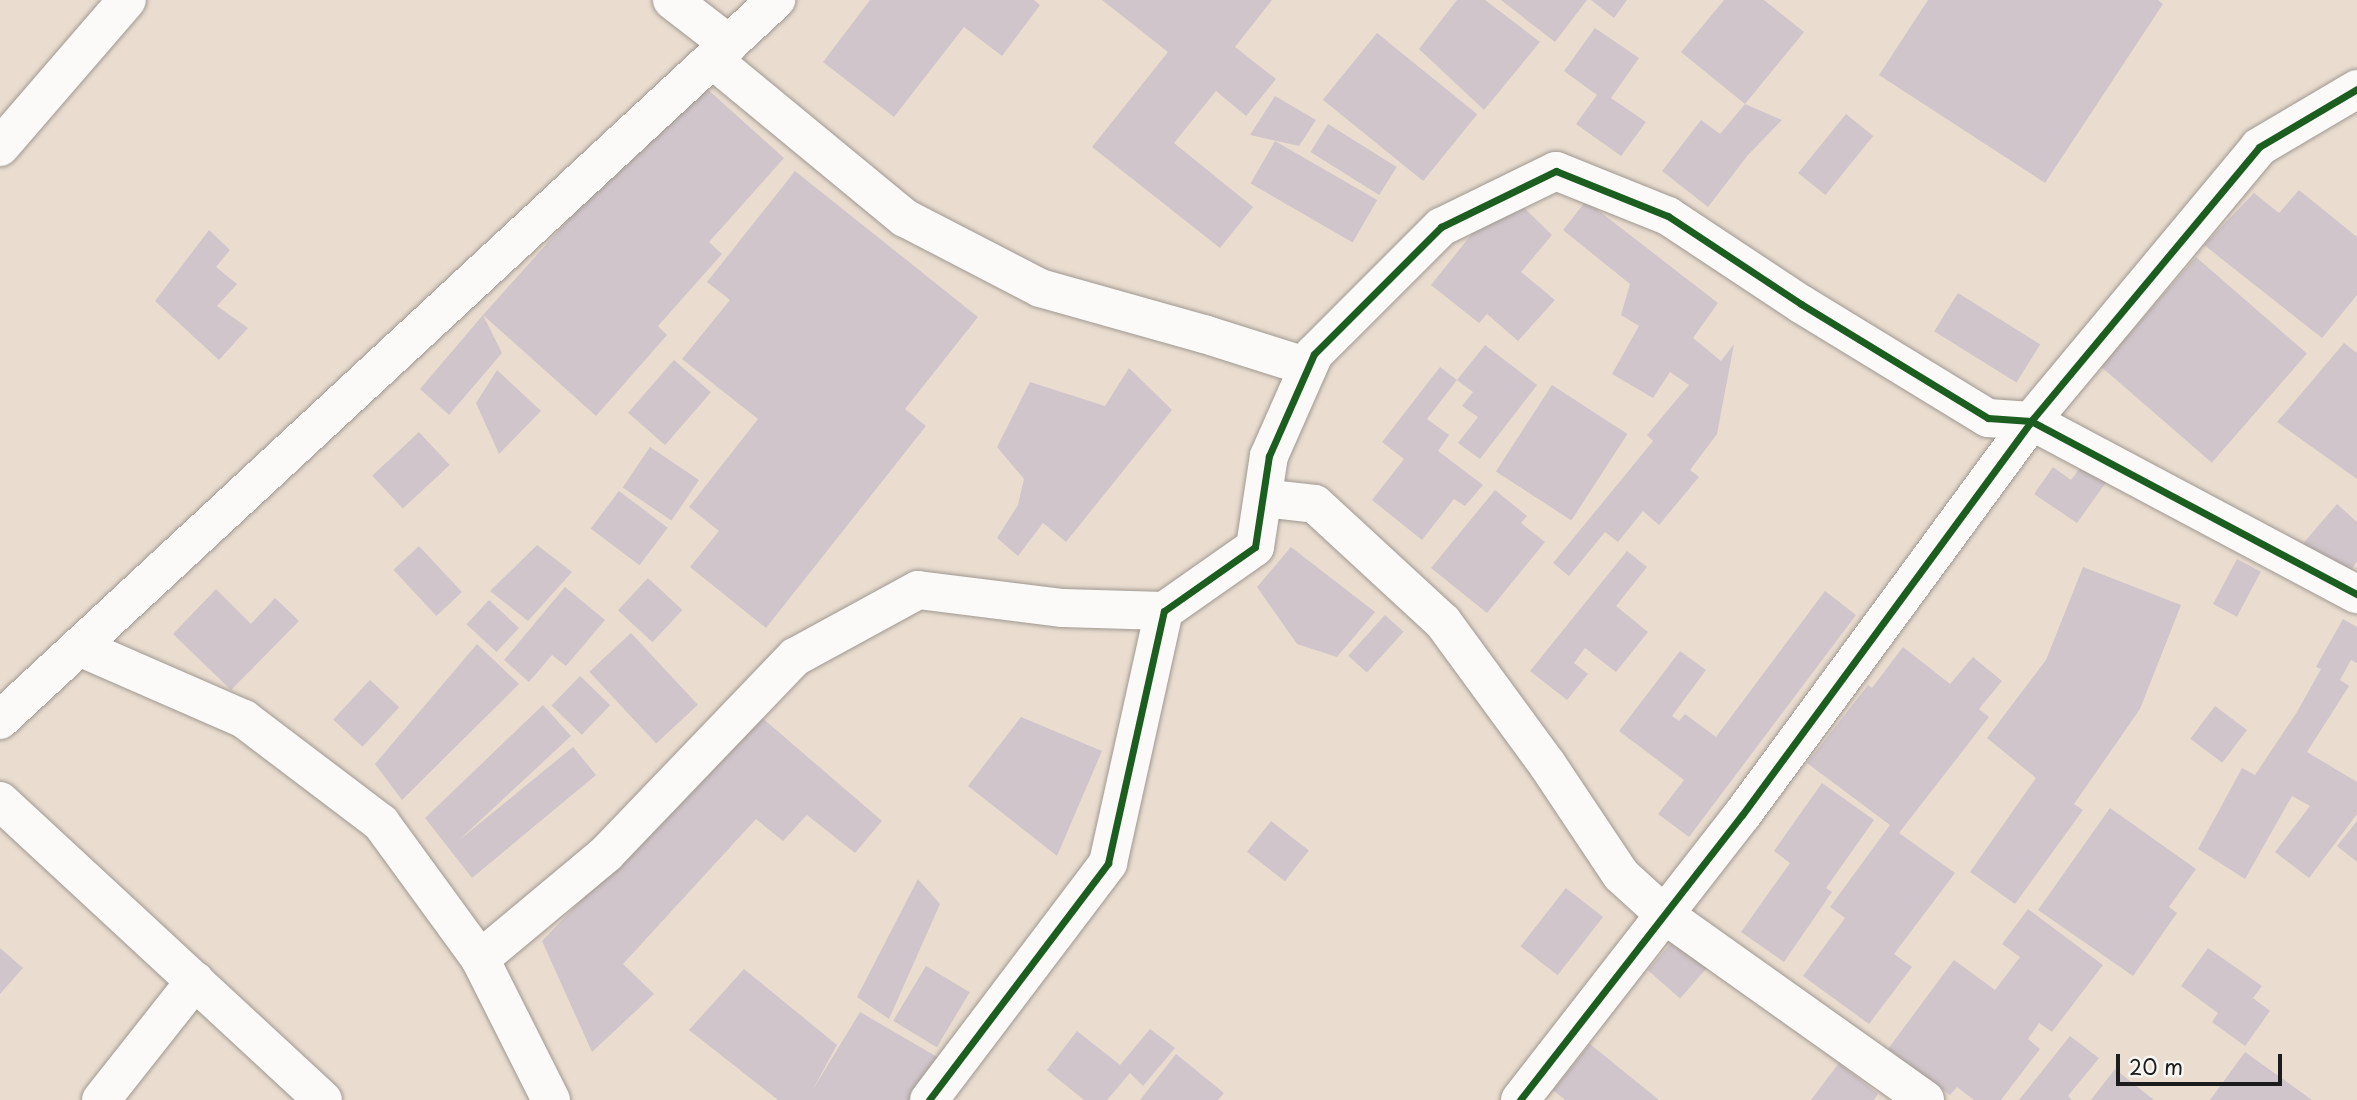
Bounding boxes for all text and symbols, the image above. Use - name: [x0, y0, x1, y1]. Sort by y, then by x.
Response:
- scale bar: [2119, 1040, 2285, 1084]
- text: 20 m: [2129, 1050, 2183, 1082]

